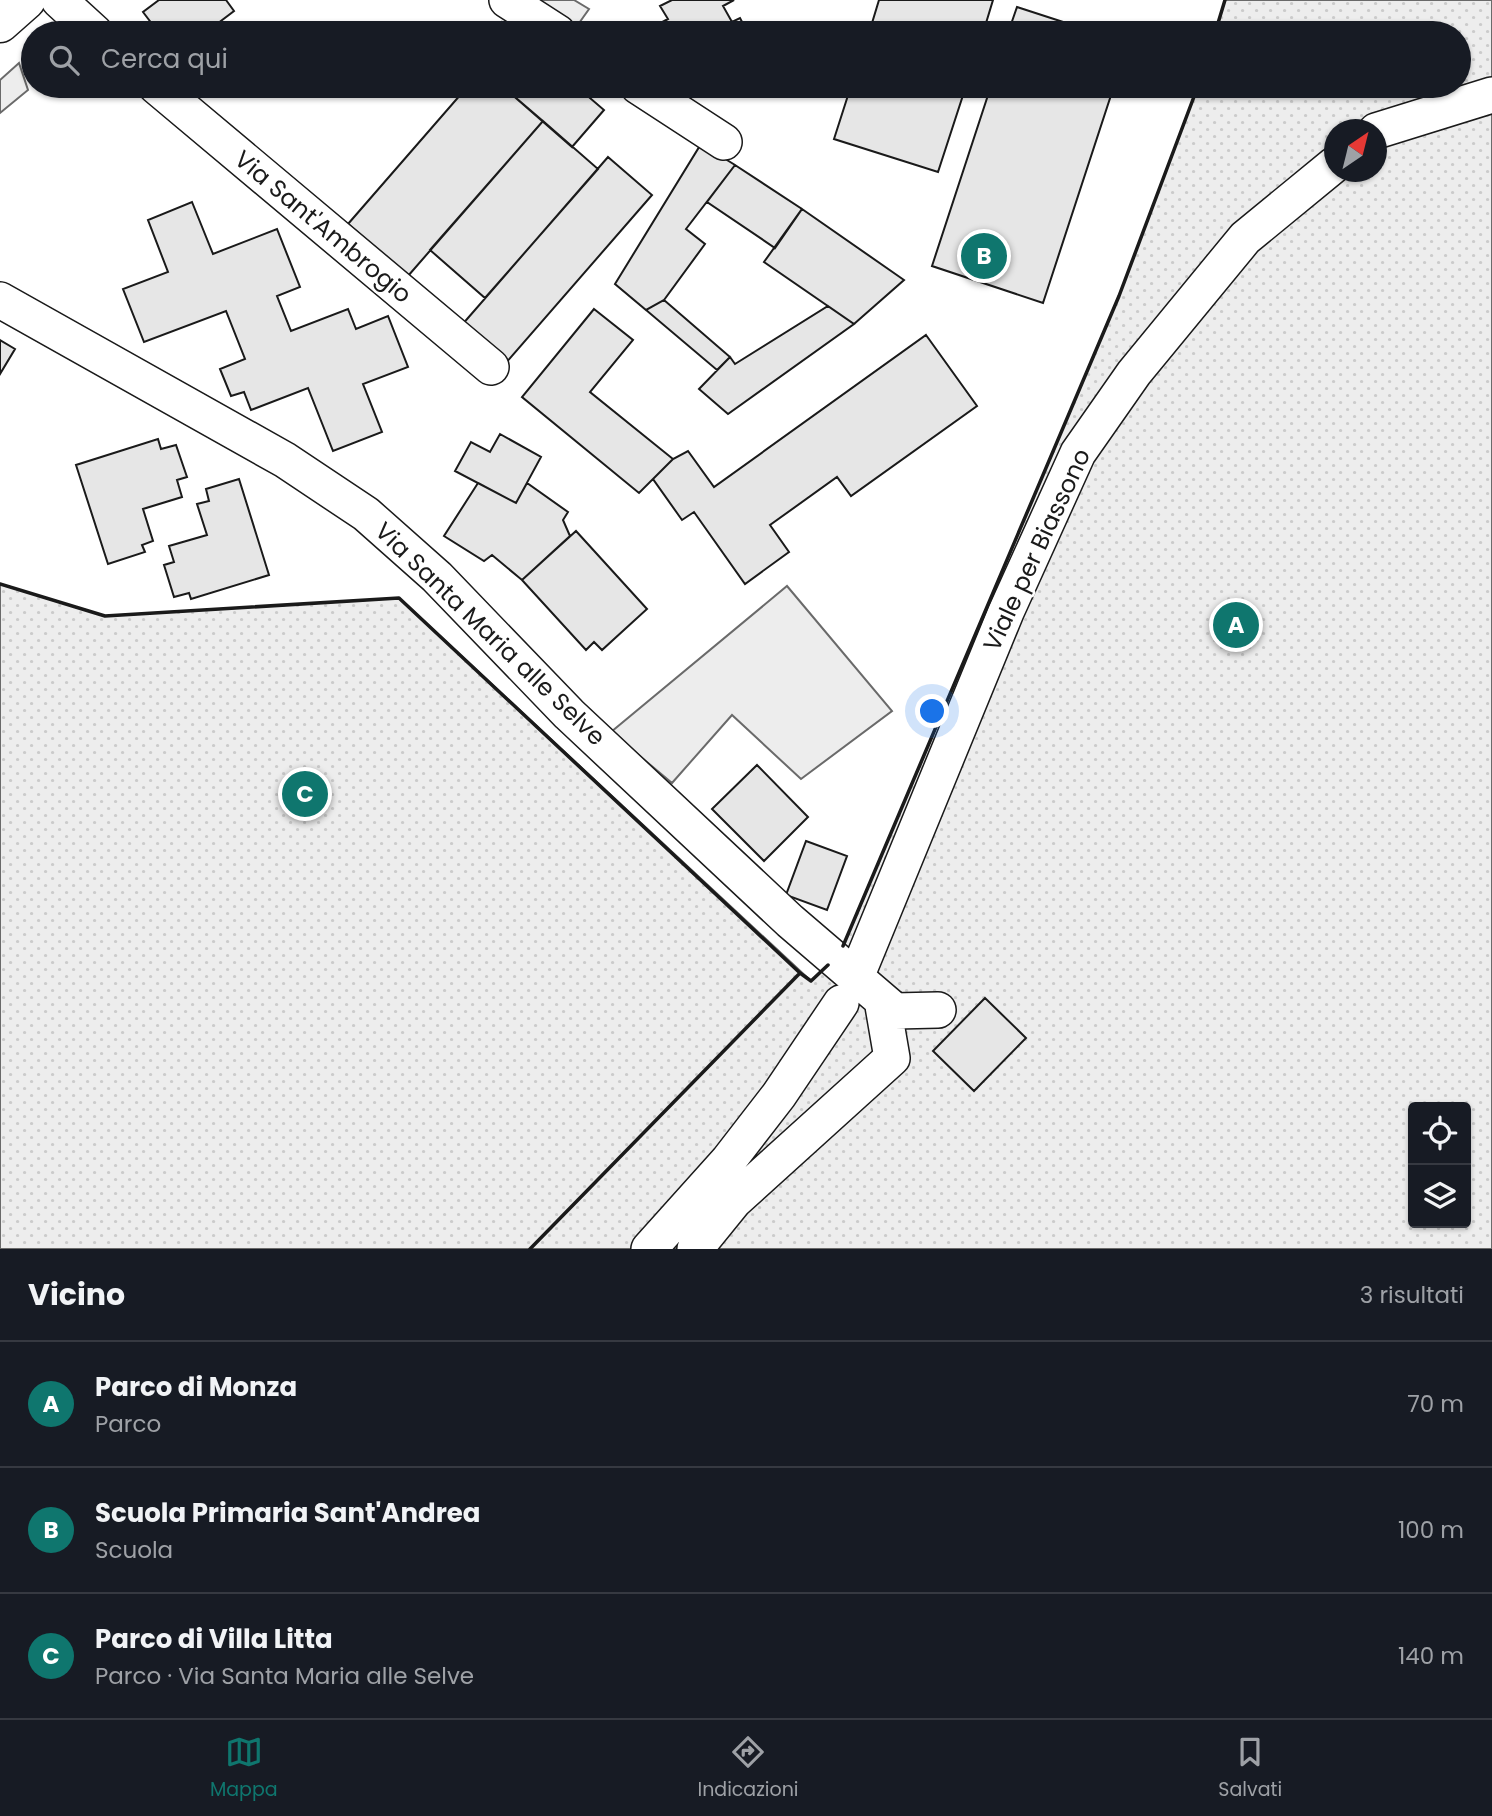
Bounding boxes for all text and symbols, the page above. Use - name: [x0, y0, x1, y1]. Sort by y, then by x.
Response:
- search box: [21, 21, 1471, 98]
- icon: search: [45, 41, 83, 79]
- text: Cerca qui: [101, 41, 228, 77]
- north arrow: [1324, 119, 1387, 182]
- street label: Via Sant'Ambrogio: [228, 143, 419, 311]
- pin: B: [961, 230, 1007, 282]
- street label: Viale per Biassono: [975, 443, 1098, 656]
- street label: Via Santa Maria alle Selve: [368, 515, 613, 753]
- pin: A: [1213, 599, 1259, 651]
- your location: [915, 694, 949, 728]
- pin: C: [282, 768, 328, 820]
- map controls: [1408, 1102, 1471, 1228]
- button: locate: [1408, 1102, 1471, 1165]
- button: layers: [1408, 1165, 1471, 1228]
- text: Vicino: [28, 1273, 125, 1316]
- text: 3 risultati: [1360, 1279, 1464, 1311]
- text: Parco di Monza: [95, 1369, 297, 1405]
- text: A: [43, 1388, 59, 1420]
- text: 70 m: [1407, 1388, 1464, 1420]
- text: Parco: [95, 1408, 161, 1440]
- text: Scuola Primaria Sant'Andrea: [95, 1495, 480, 1531]
- text: B: [43, 1514, 59, 1546]
- text: 100 m: [1398, 1514, 1464, 1546]
- text: Scuola: [95, 1534, 173, 1566]
- text: Parco di Villa Litta: [95, 1621, 333, 1657]
- text: C: [42, 1640, 60, 1672]
- text: 140 m: [1398, 1640, 1464, 1672]
- text: Parco · Via Santa Maria alle Selve: [95, 1660, 474, 1692]
- tab: Mappa: [210, 1733, 278, 1804]
- tab: Indicazioni: [697, 1733, 799, 1804]
- tab: Salvati: [1218, 1733, 1282, 1804]

